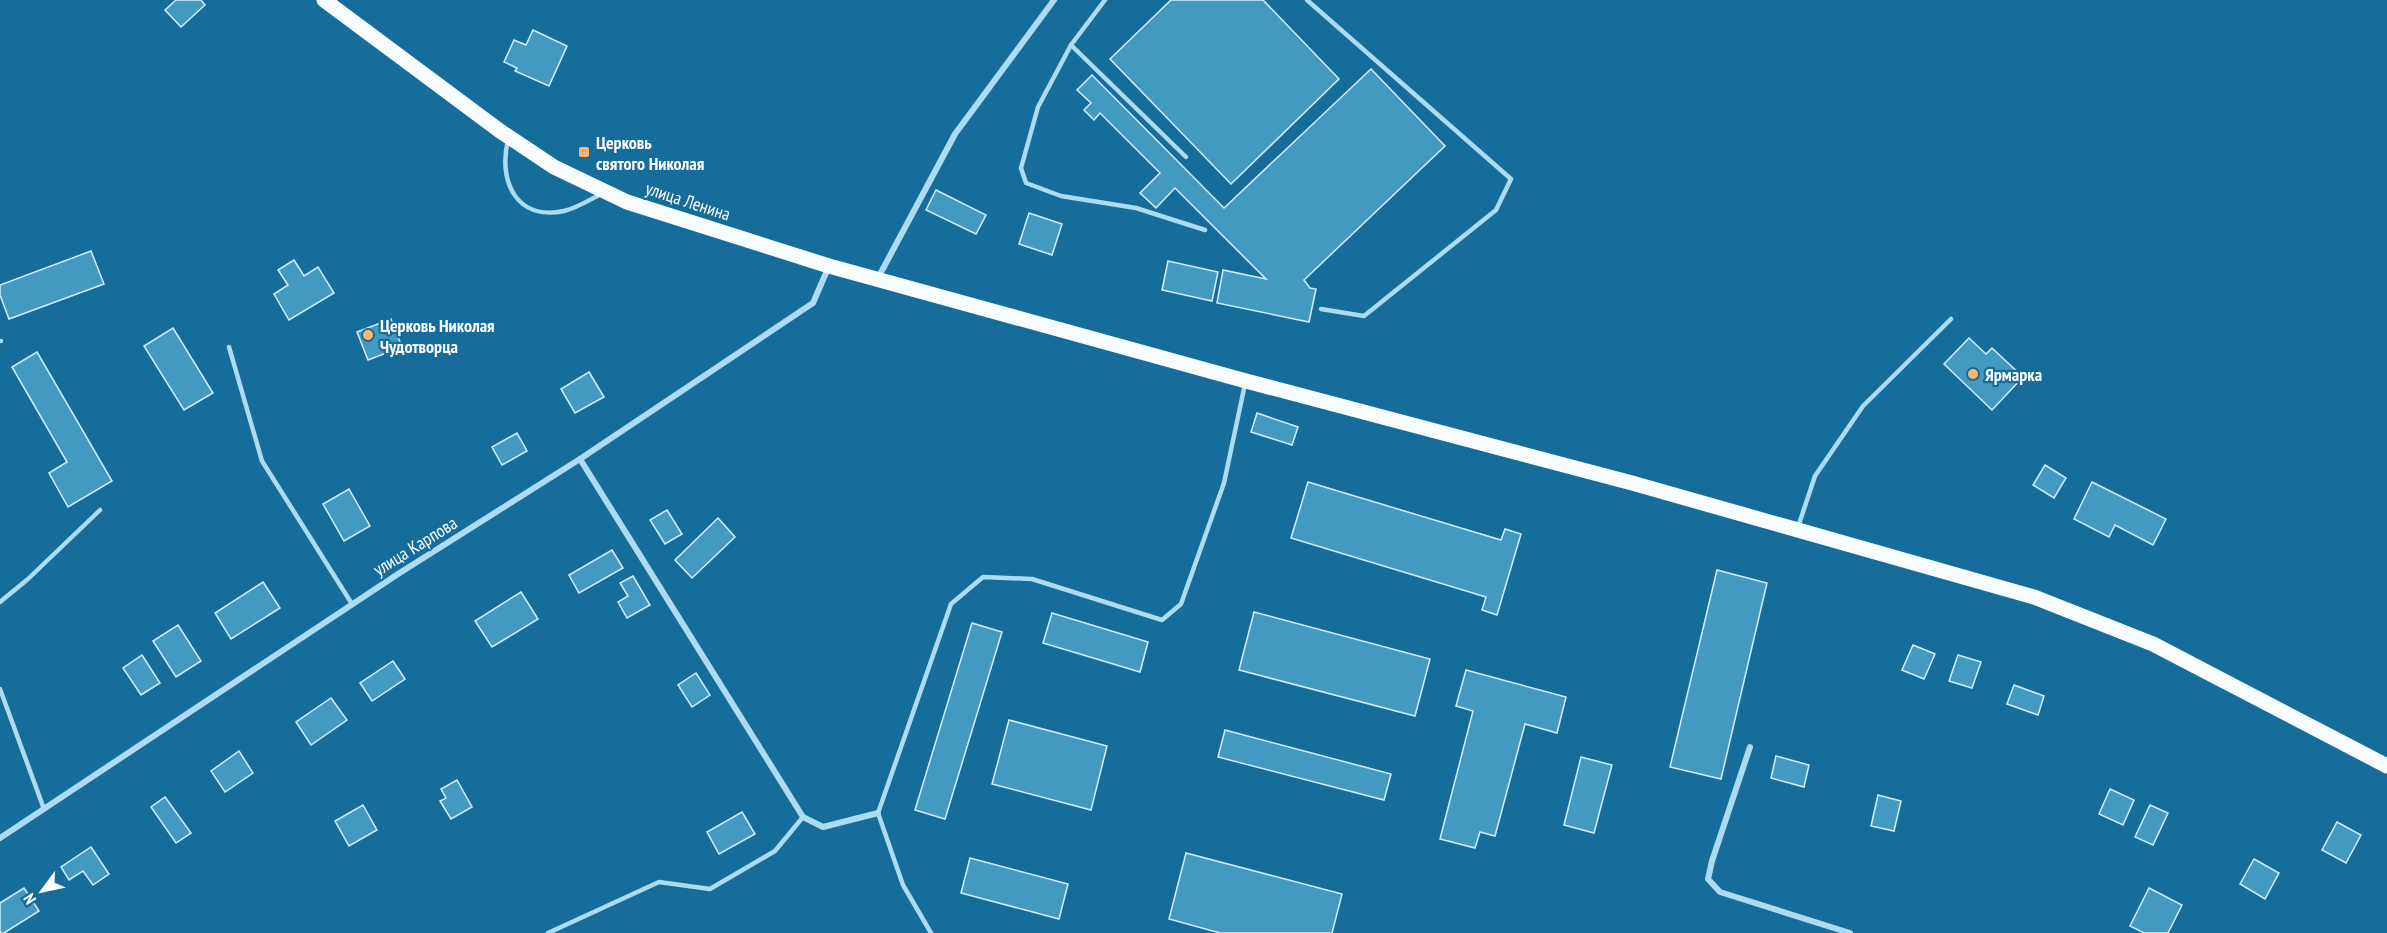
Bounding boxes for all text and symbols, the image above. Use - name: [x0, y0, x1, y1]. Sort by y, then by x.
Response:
- place label: Церковь святого Николая: [596, 131, 704, 175]
- marker: Церковь святого Николая: [577, 145, 591, 159]
- street label: улица Ленина: [643, 176, 733, 226]
- place label: Церковь Николая Чудотворца: [380, 314, 495, 358]
- marker: Церковь Николая Чудотворца: [361, 328, 375, 342]
- place label: Ярмарка: [1985, 363, 2042, 386]
- marker: Ярмарка: [1966, 367, 1980, 381]
- street label: улица Карпова: [369, 511, 461, 581]
- north arrow: [12, 861, 72, 921]
- text: N: [19, 890, 40, 908]

